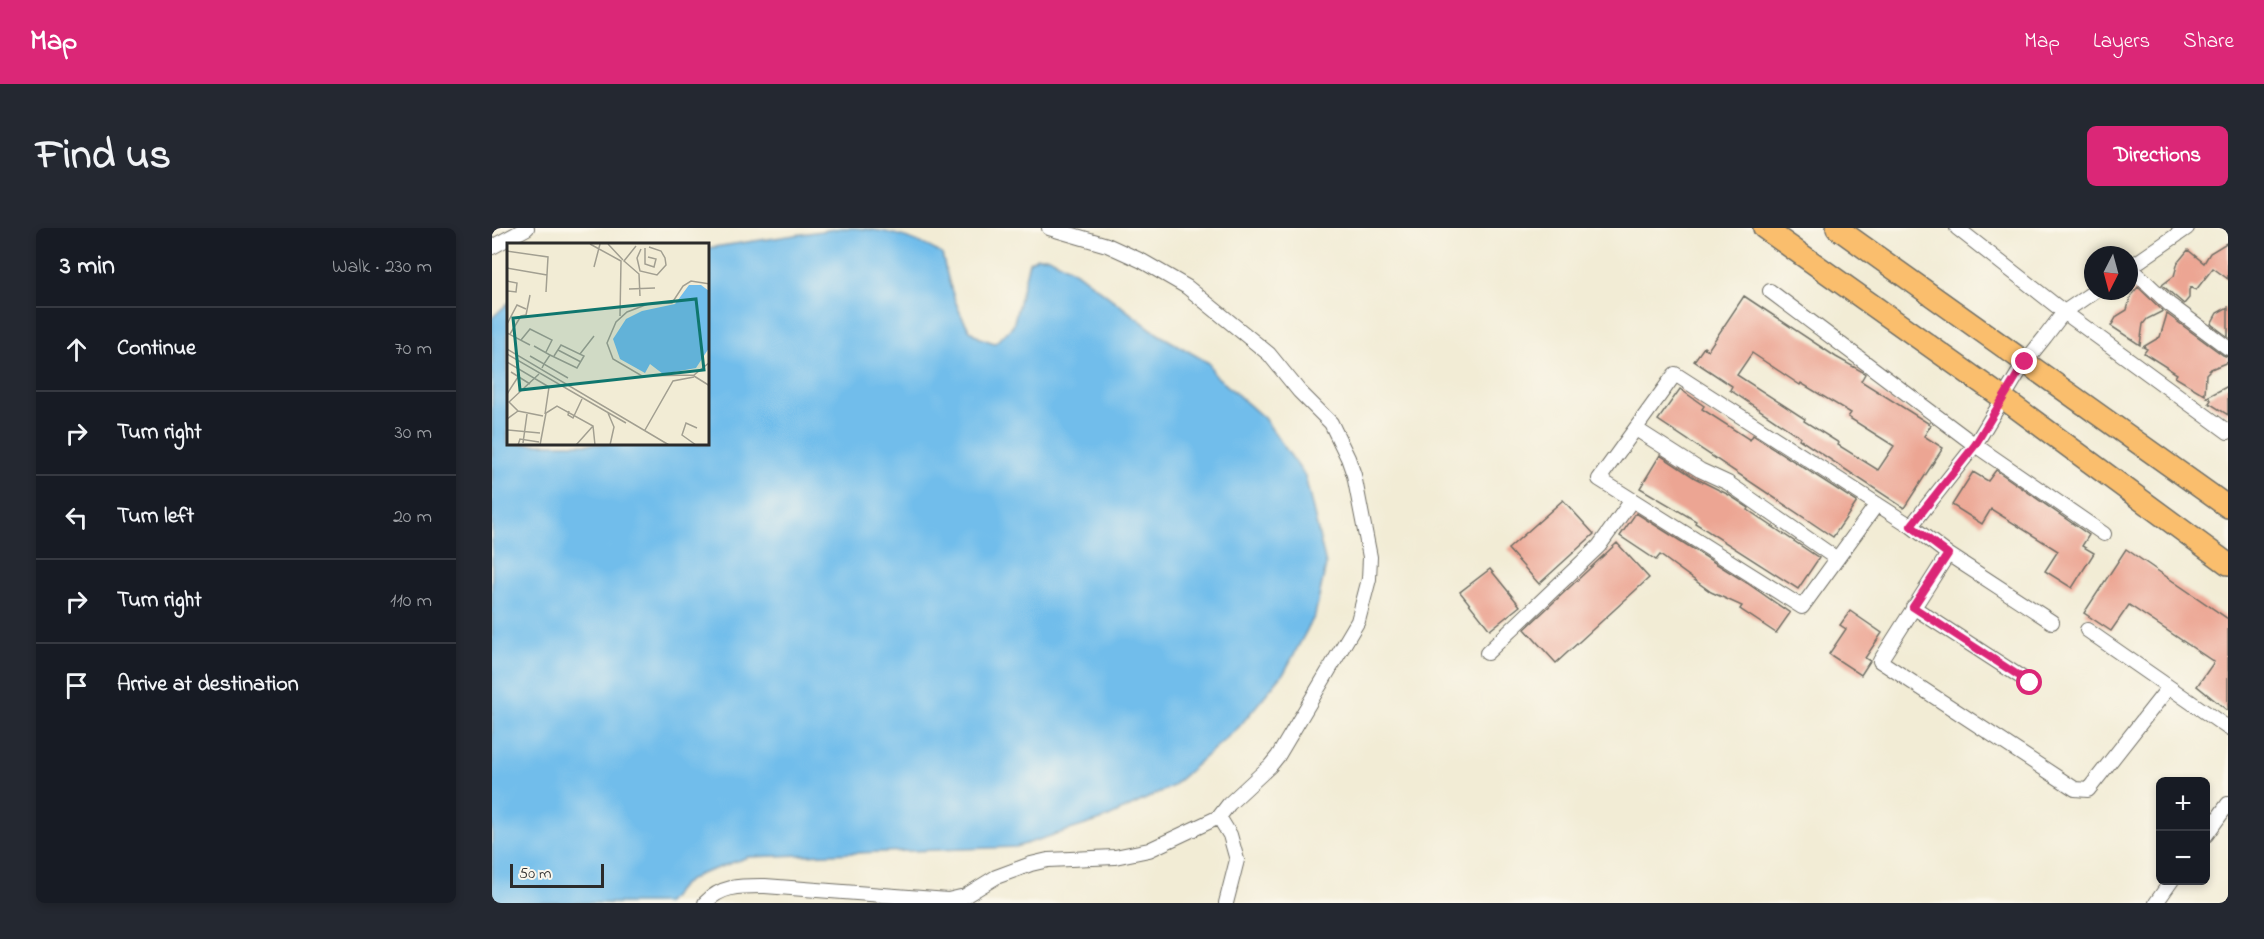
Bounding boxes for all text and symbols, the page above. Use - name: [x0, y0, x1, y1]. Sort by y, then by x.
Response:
- text: Map: [30, 22, 77, 63]
- text: Map: [2024, 27, 2060, 57]
- text: Layers: [2093, 27, 2150, 57]
- text: Share: [2183, 27, 2234, 57]
- text: Find us: [36, 126, 171, 187]
- button: Directions: [2087, 126, 2228, 186]
- inset map: [507, 243, 710, 446]
- north arrow: [2084, 246, 2138, 300]
- text: 3 min: [60, 248, 115, 286]
- text: Walk · 230 m: [332, 253, 432, 282]
- icon: ahead: [60, 333, 93, 366]
- text: Continue: [117, 333, 196, 365]
- text: 70 m: [395, 335, 432, 364]
- route end: [2011, 348, 2037, 374]
- icon: right: [60, 417, 93, 450]
- text: Turn right: [117, 417, 202, 449]
- text: 30 m: [395, 419, 432, 448]
- icon: left: [60, 501, 93, 534]
- text: Turn left: [117, 501, 194, 533]
- text: 20 m: [393, 503, 432, 532]
- icon: right: [60, 585, 93, 618]
- text: Turn right: [117, 585, 202, 617]
- text: 110 m: [390, 587, 432, 616]
- icon: arrive: [60, 669, 93, 702]
- text: Arrive at destination: [117, 669, 299, 701]
- route start: [2016, 669, 2042, 695]
- map controls: [2156, 777, 2210, 885]
- button: +: [2156, 777, 2210, 831]
- button: −: [2156, 831, 2210, 885]
- scale bar: [510, 861, 604, 888]
- text: 50 m: [519, 862, 551, 886]

